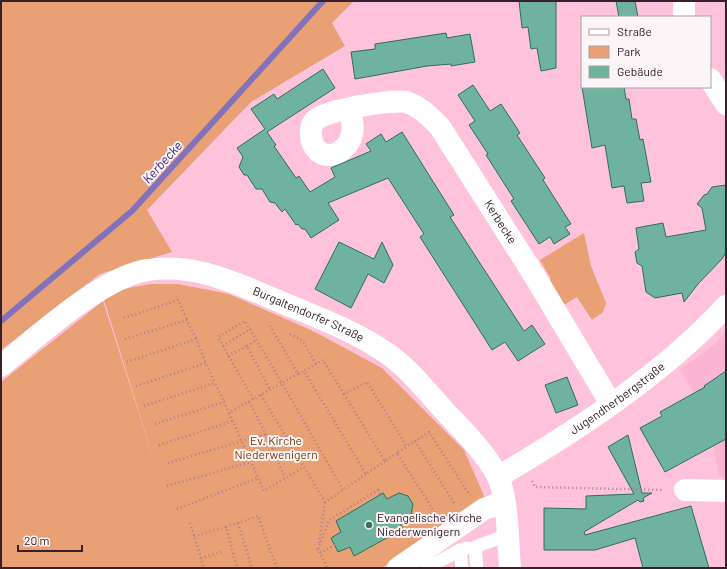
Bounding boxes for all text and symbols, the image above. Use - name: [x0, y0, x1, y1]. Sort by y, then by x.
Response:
- legend: [581, 16, 711, 88]
- text: Straße: [617, 24, 652, 38]
- text: Park: [617, 44, 641, 58]
- text: Gebäude: [617, 64, 663, 78]
- water label: Kerbecke: [139, 137, 185, 187]
- street label: Kerbecke: [482, 197, 520, 246]
- street label: Burgaltendorfer Straße: [251, 283, 367, 344]
- street label: Jugendherbergstraße: [567, 359, 667, 437]
- park label: Ev. Kirche Niederwenigern: [234, 433, 318, 461]
- place label: Evangelische Kirche Niederwenigern: [377, 510, 482, 538]
- marker: Evangelische Kirche Niederwenigern: [364, 520, 374, 530]
- scale bar: [18, 527, 82, 553]
- text: 20 m: [24, 533, 50, 547]

